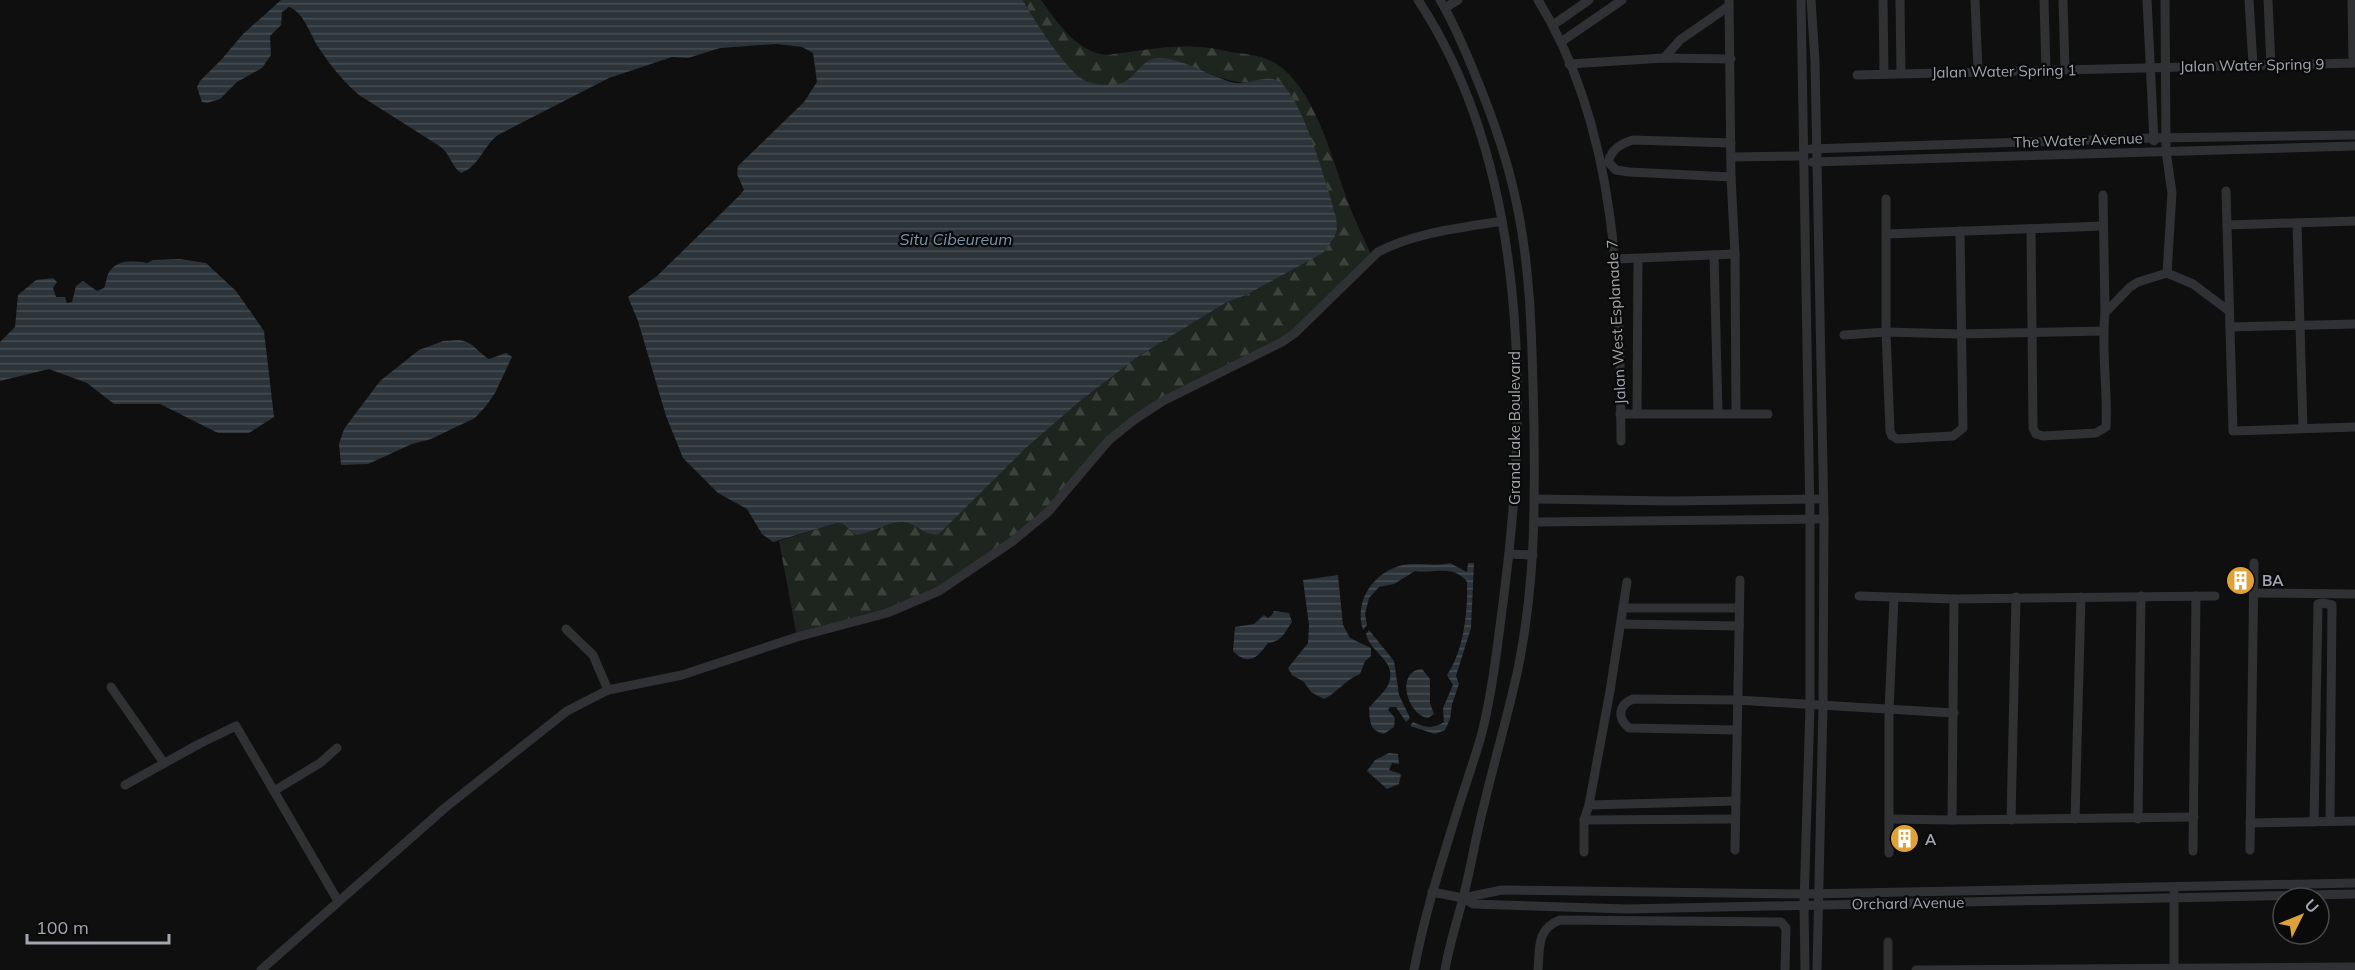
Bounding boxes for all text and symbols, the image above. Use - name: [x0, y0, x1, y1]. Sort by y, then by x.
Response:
- street label: Jalan Water Spring 9: [2179, 54, 2325, 76]
- street label: Jalan Water Spring 1: [1931, 60, 2077, 82]
- street label: The Water Avenue: [2013, 128, 2143, 152]
- water label: Situ Cibeureum: [900, 229, 1012, 249]
- street label: Jalan West Esplanade 7: [1602, 239, 1630, 405]
- street label: Grand Lake Boulevard: [1505, 351, 1524, 505]
- building icon: BA: [2225, 564, 2257, 596]
- place label: BA: [2262, 571, 2284, 590]
- building icon: A: [1888, 823, 1920, 855]
- place label: A: [1925, 830, 1937, 849]
- north arrow: [2271, 886, 2331, 946]
- street label: Orchard Avenue: [1852, 893, 1964, 913]
- text: U: [2301, 895, 2323, 917]
- scale bar: [27, 907, 170, 945]
- text: 100 m: [36, 916, 89, 939]

